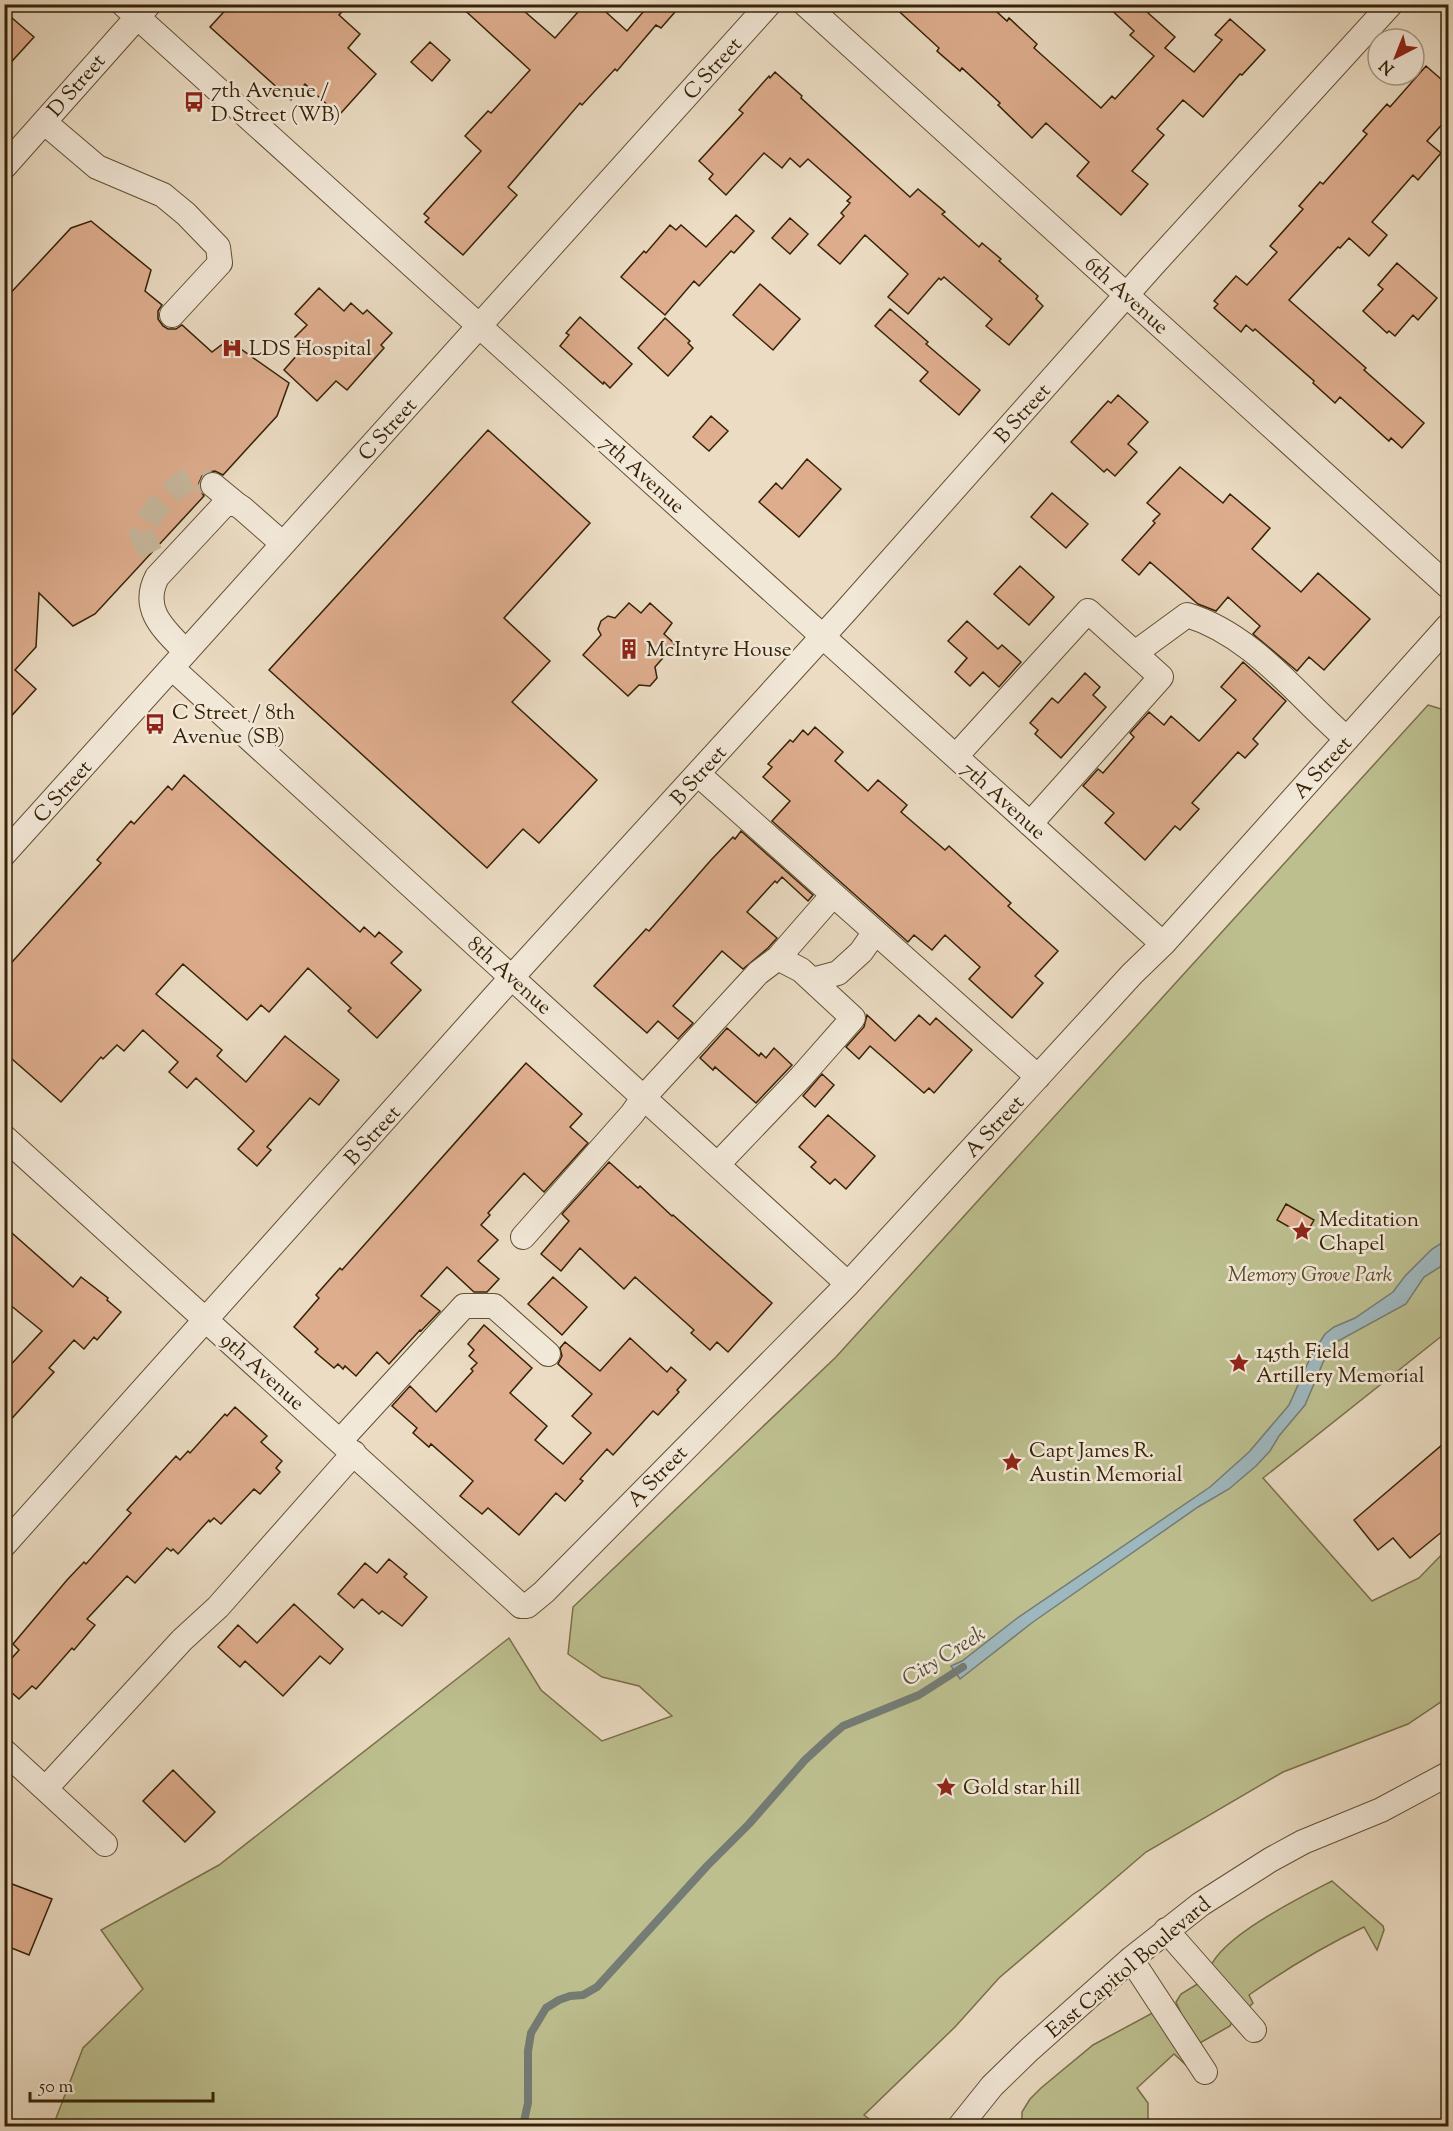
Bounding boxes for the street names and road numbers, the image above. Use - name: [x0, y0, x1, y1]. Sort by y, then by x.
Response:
- street label: C Street: [677, 31, 750, 107]
- street label: D Street: [41, 48, 114, 125]
- street label: 6th Avenue: [1077, 250, 1175, 343]
- street label: B Street: [988, 378, 1059, 451]
- street label: C Street: [352, 392, 425, 468]
- street label: 7th Avenue: [593, 429, 691, 522]
- street label: A Street: [1287, 730, 1360, 807]
- street label: B Street: [664, 740, 735, 813]
- street label: C Street: [27, 754, 100, 830]
- street label: 7th Avenue: [954, 755, 1052, 848]
- street label: 8th Avenue: [460, 930, 558, 1023]
- street label: A Street: [959, 1089, 1032, 1165]
- street label: B Street: [338, 1100, 409, 1173]
- street label: 9th Avenue: [213, 1326, 310, 1419]
- street label: A Street: [621, 1440, 696, 1515]
- street label: East Capitol Boulevard: [1040, 1890, 1218, 2046]

